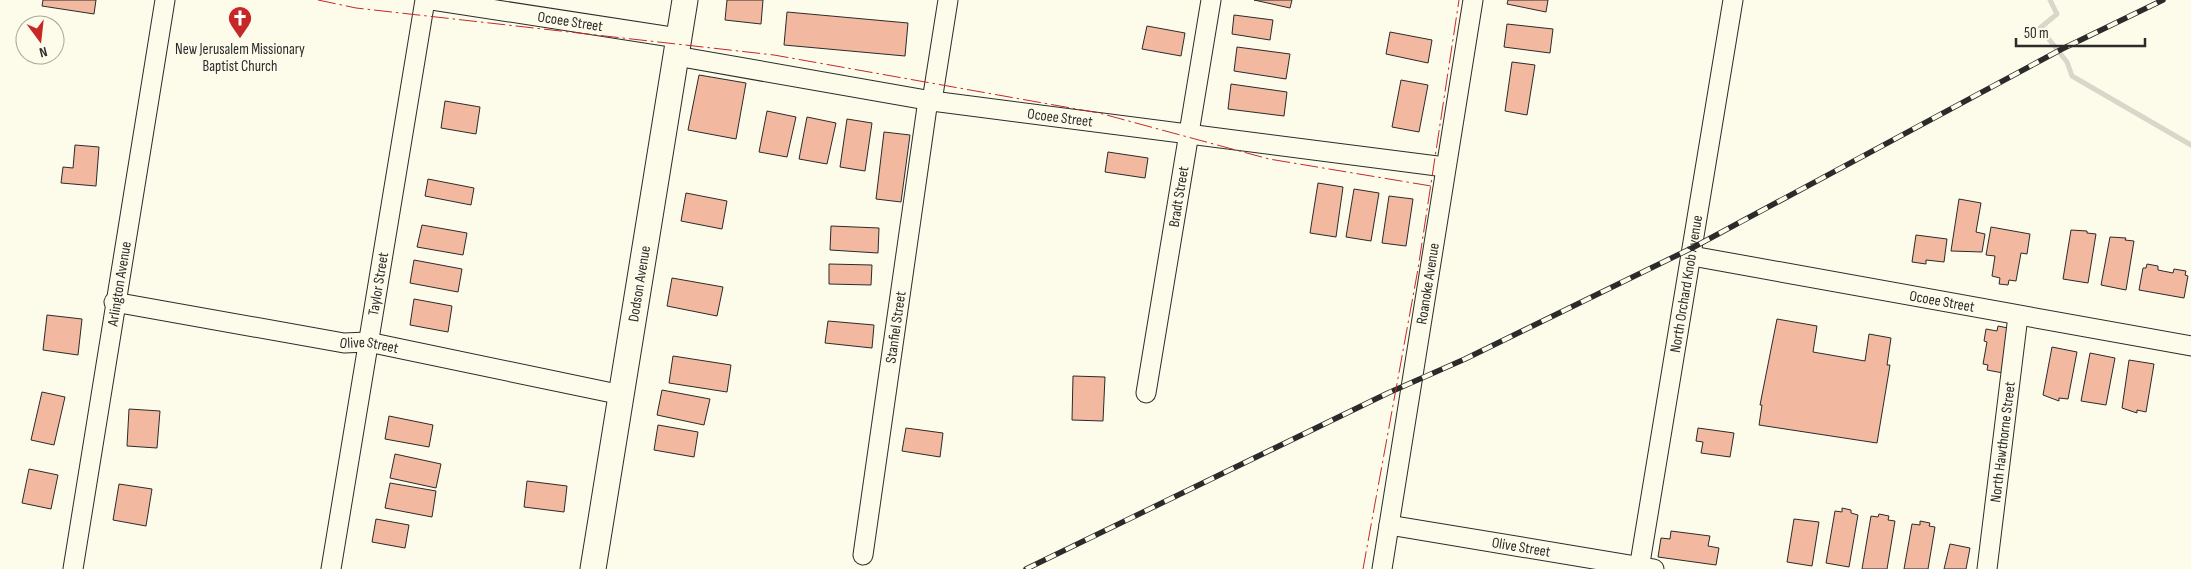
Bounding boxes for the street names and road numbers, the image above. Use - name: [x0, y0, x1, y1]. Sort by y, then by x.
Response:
- street label: Ocoee Street: [536, 7, 605, 36]
- street label: Ocoee Street: [1026, 104, 1094, 132]
- street label: Bradt Street: [1165, 164, 1193, 229]
- street label: North Orchard Knob Avenue: [1666, 214, 1707, 354]
- street label: Arlington Avenue: [103, 240, 136, 328]
- street label: Roanoke Avenue: [1412, 242, 1444, 326]
- street label: Dodson Avenue: [624, 244, 655, 323]
- street label: Taylor Street: [364, 250, 393, 317]
- street label: Ocoee Street: [1908, 286, 1976, 317]
- street label: Stanfiel Street: [881, 290, 911, 365]
- street label: Olive Street: [338, 333, 401, 358]
- street label: North Hawthorne Street: [1986, 380, 2020, 504]
- street label: Olive Street: [1490, 533, 1552, 562]

